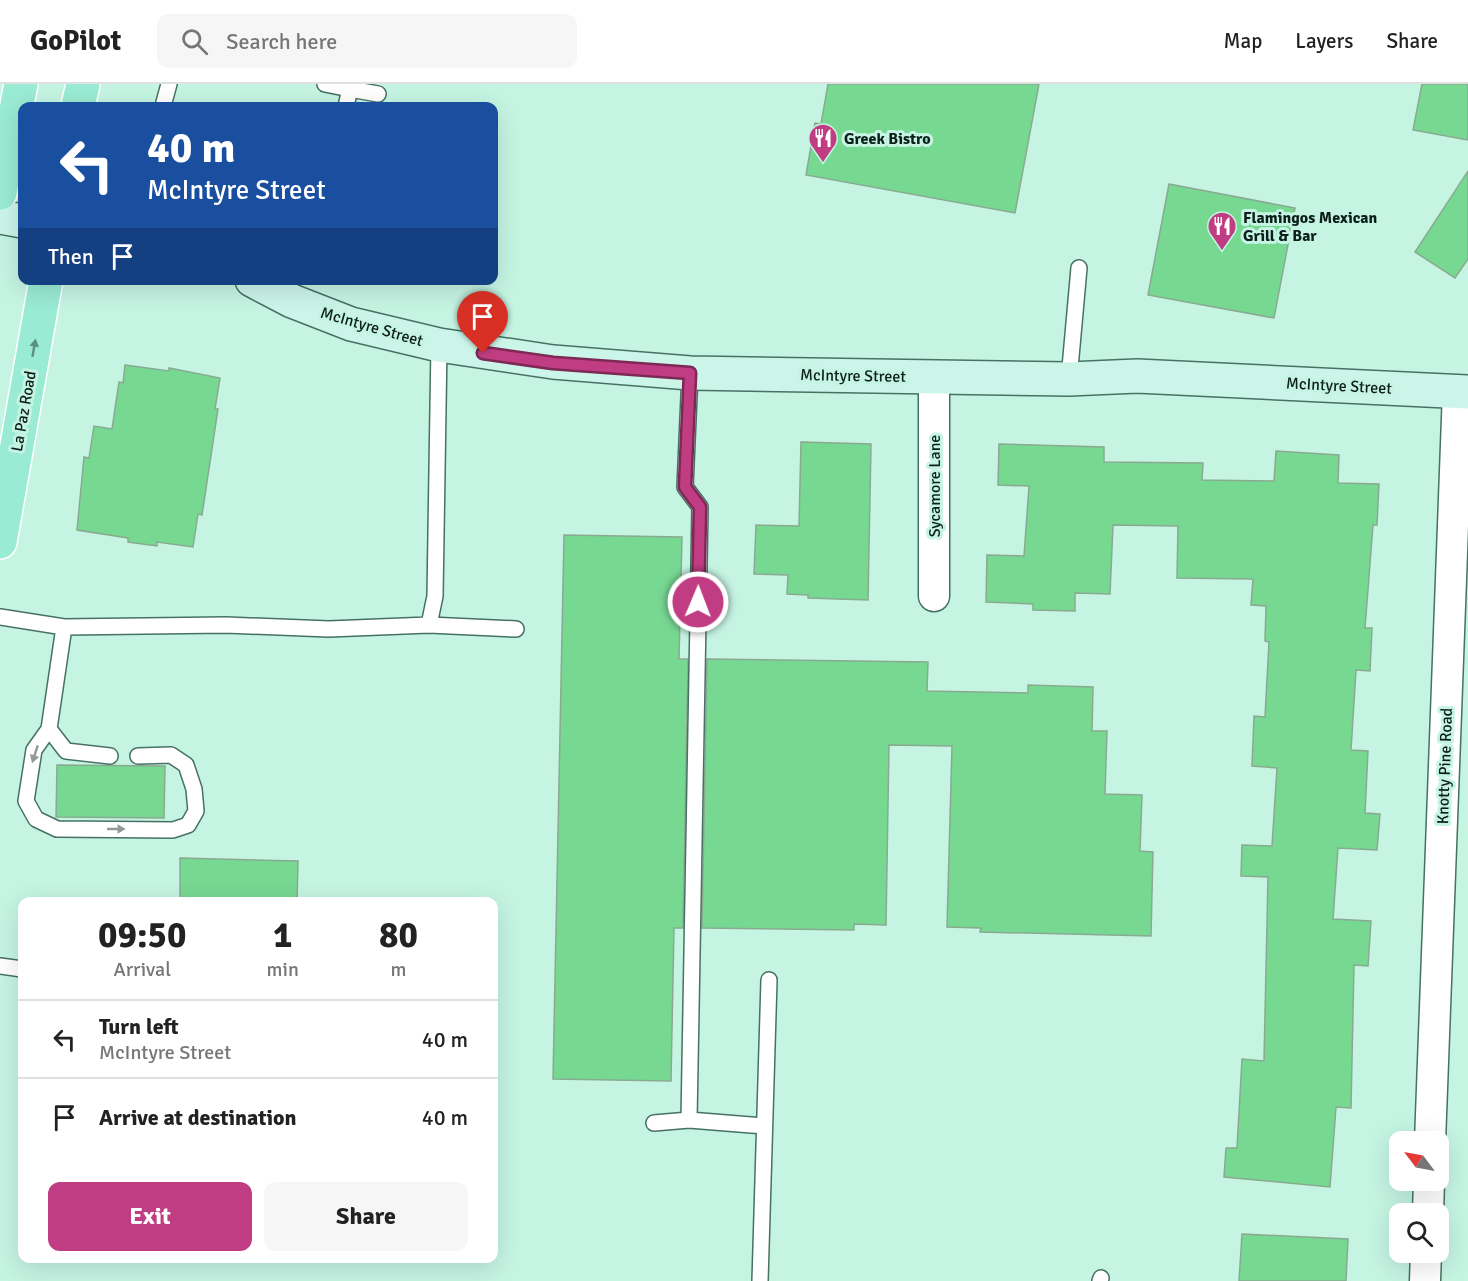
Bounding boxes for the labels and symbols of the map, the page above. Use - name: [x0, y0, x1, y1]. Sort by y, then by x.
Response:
- restaurant icon: Greek Bistro: [807, 122, 839, 164]
- place label: Greek Bistro: [844, 129, 931, 149]
- place label: Flamingos Mexican Grill & Bar: [1243, 208, 1378, 246]
- restaurant icon: Flamingos Mexican Grill & Bar: [1206, 210, 1238, 252]
- pin: [457, 291, 508, 353]
- street label: McIntyre Street: [318, 303, 426, 351]
- one-way arrow: [30, 338, 39, 357]
- street label: McIntyre Street: [800, 365, 906, 387]
- street label: La Paz Road: [7, 369, 41, 453]
- street label: McIntyre Street: [1286, 373, 1393, 399]
- street label: Sycamore Lane: [925, 435, 945, 537]
- position arrow: [666, 570, 730, 634]
- street label: Knotty Pine Road: [1433, 707, 1457, 825]
- one-way arrow: [30, 745, 39, 763]
- one-way arrow: [106, 824, 125, 834]
- north arrow: [1389, 1131, 1449, 1191]

